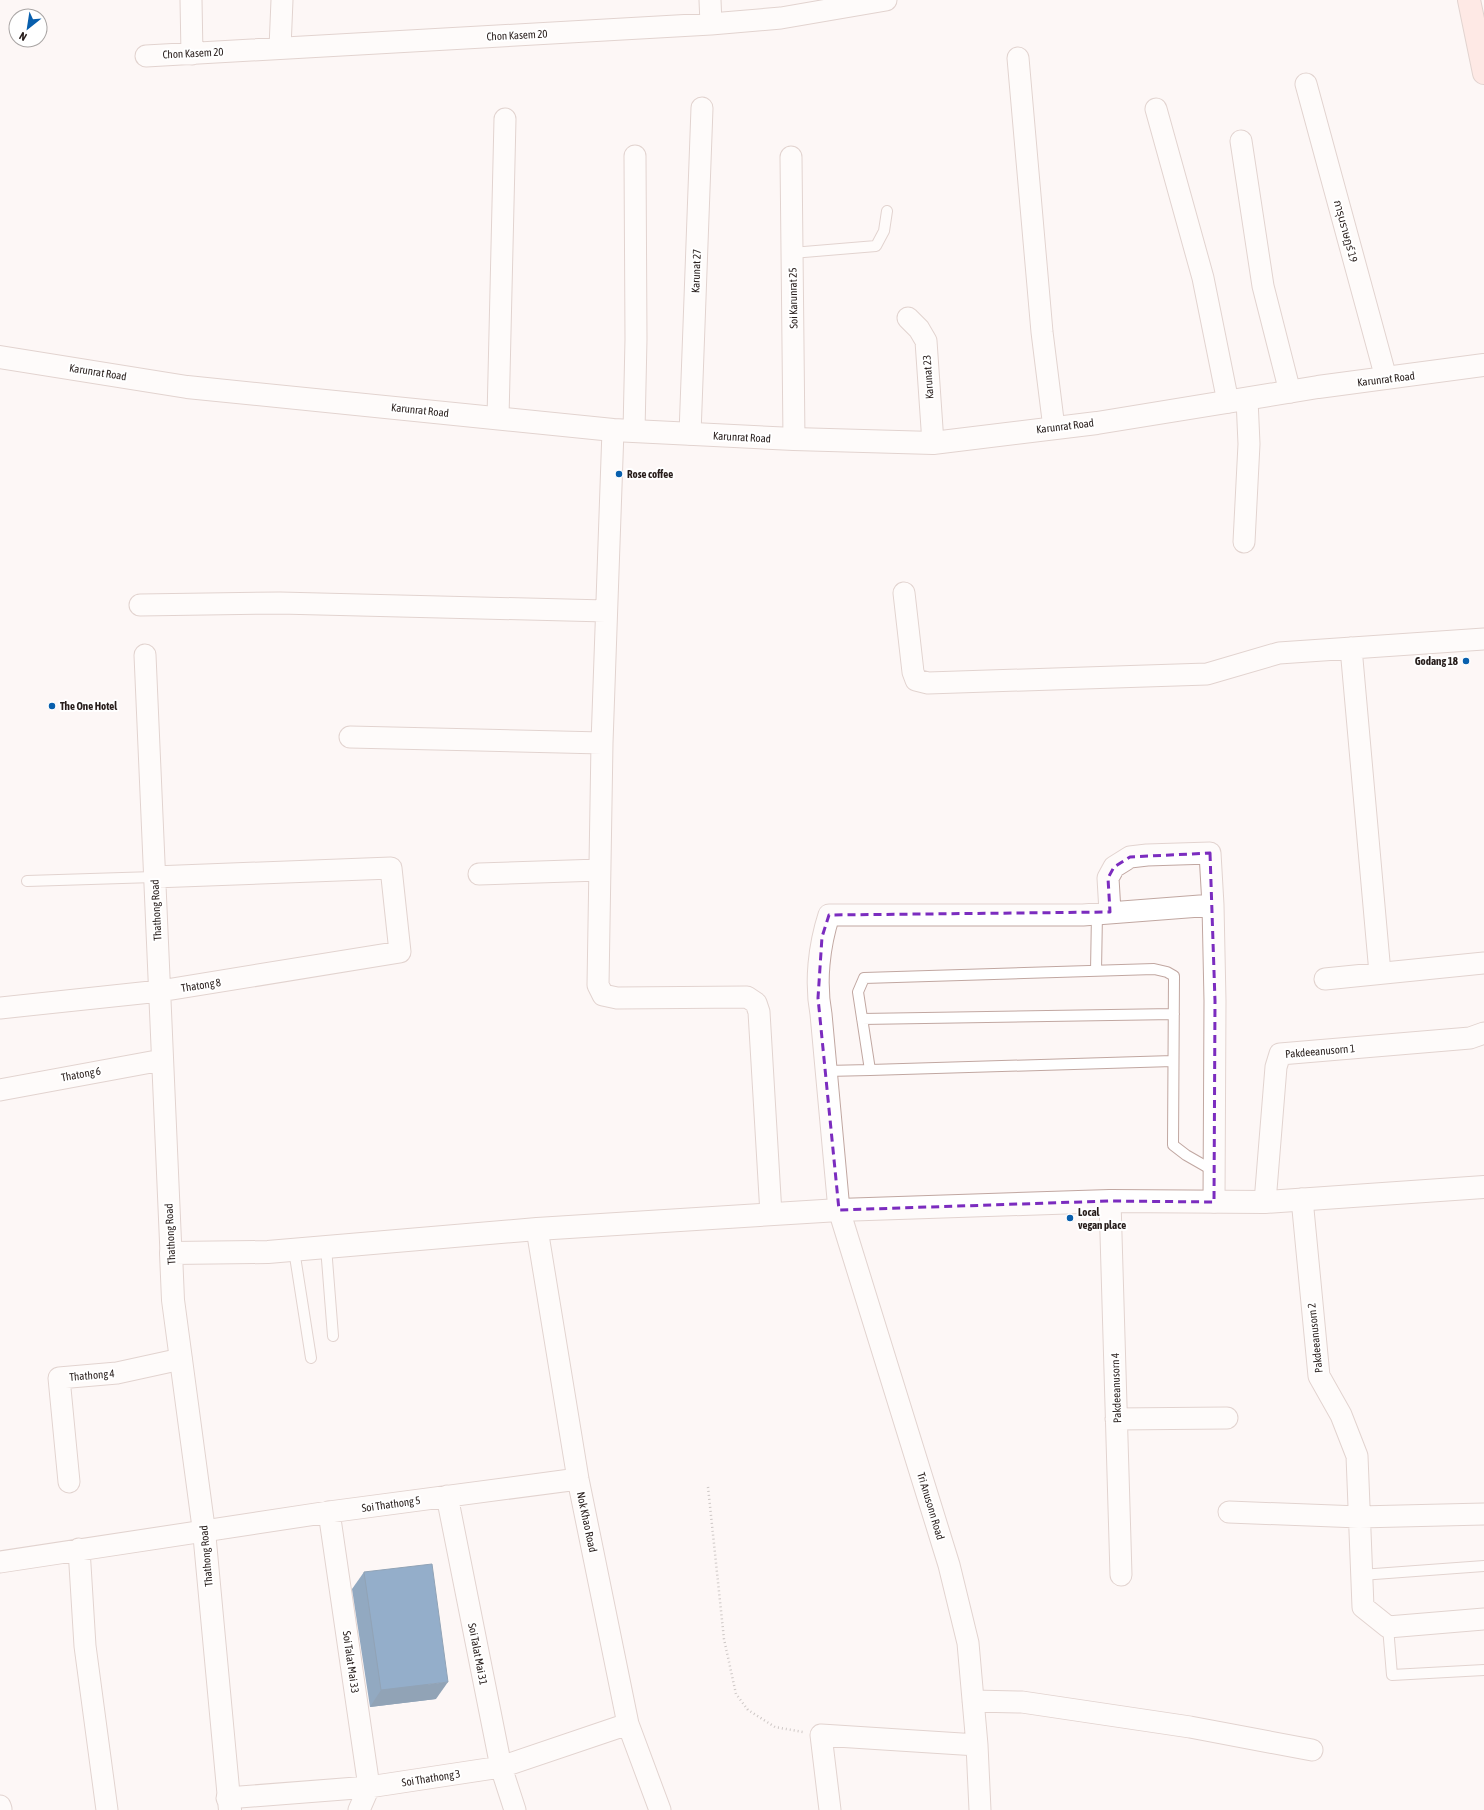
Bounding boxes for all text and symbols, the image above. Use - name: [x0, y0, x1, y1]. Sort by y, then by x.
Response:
- north arrow: [8, 8, 48, 48]
- street label: Chon Kasem 20: [486, 27, 548, 43]
- text: N: [17, 30, 29, 43]
- street label: Chon Kasem 20: [162, 45, 224, 61]
- street label: การุนราษฏร์ 19: [1331, 199, 1360, 264]
- street label: Karunat 27: [689, 249, 703, 293]
- street label: Soi Karunrat 25: [786, 267, 800, 329]
- street label: Karunat 23: [920, 354, 936, 400]
- street label: Karunrat Road: [68, 362, 128, 382]
- street label: Karunrat Road: [1356, 370, 1416, 388]
- street label: Karunrat Road: [391, 401, 449, 419]
- street label: Karunrat Road: [1035, 417, 1095, 435]
- street label: Karunrat Road: [713, 429, 771, 445]
- place label: Rose coffee: [627, 468, 673, 480]
- marker: Rose coffee: [614, 469, 624, 479]
- place label: Godang 18: [1415, 655, 1458, 667]
- marker: Godang 18: [1461, 656, 1471, 666]
- place label: The One Hotel: [60, 700, 118, 712]
- marker: The One Hotel: [47, 701, 57, 711]
- street label: Thathong Road: [148, 879, 164, 941]
- street label: Thatong 8: [180, 976, 222, 994]
- street label: Pakdeeanusorn 1: [1285, 1042, 1355, 1060]
- street label: Thatong 6: [60, 1065, 102, 1083]
- street label: Thathong Road: [162, 1203, 178, 1265]
- place label: Local vegan place: [1078, 1206, 1126, 1231]
- marker: Local vegan place: [1065, 1213, 1075, 1223]
- street label: Pakdeeanusorn 2: [1305, 1303, 1325, 1373]
- street label: Pakdeeanusorn 4: [1109, 1353, 1123, 1423]
- street label: Thathong 4: [69, 1367, 115, 1383]
- street label: Tri Anusonn Road: [915, 1471, 947, 1541]
- street label: Nok Khao Road: [575, 1491, 599, 1553]
- street label: Soi Thathong 5: [361, 1494, 421, 1514]
- street label: Thathong Road: [197, 1525, 215, 1587]
- street label: Soi Talat Mai 31: [466, 1622, 490, 1686]
- street label: Soi Talat Mai 33: [341, 1630, 361, 1694]
- street label: Soi Thathong 3: [401, 1767, 461, 1789]

